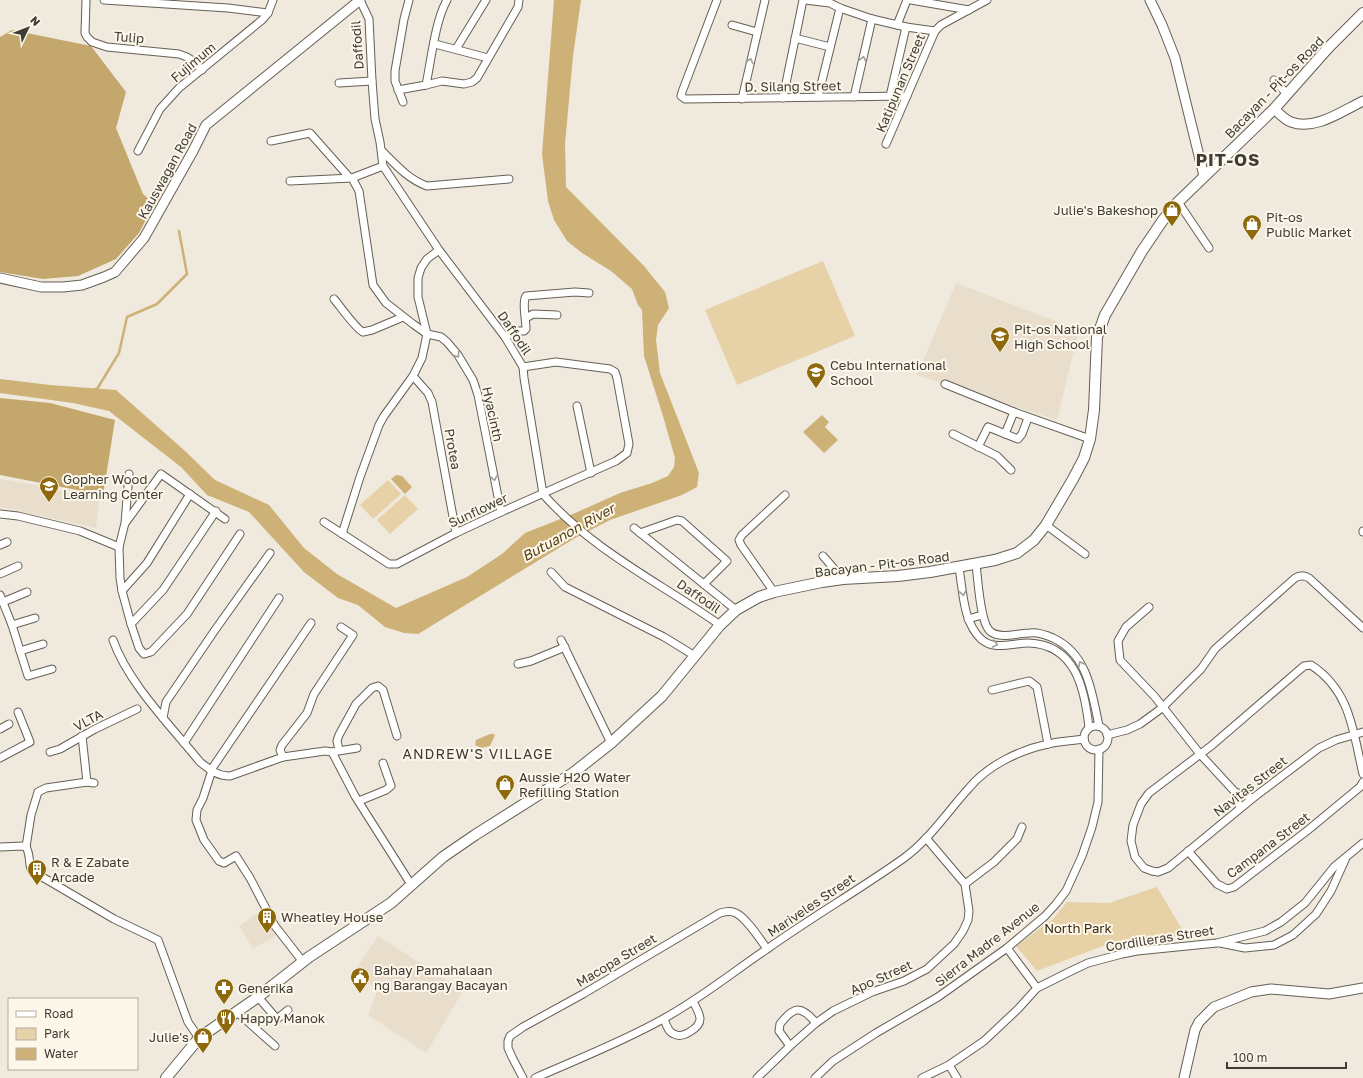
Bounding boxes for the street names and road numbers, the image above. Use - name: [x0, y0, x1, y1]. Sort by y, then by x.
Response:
- street label: Daffodil: [347, 20, 367, 70]
- street label: Tulip: [113, 28, 145, 46]
- street label: Katipunan Street: [872, 31, 928, 135]
- street label: Bacayan - Pit-os Road: [1221, 33, 1327, 141]
- street label: Fujimum: [167, 39, 219, 85]
- street label: D. Silang Street: [744, 77, 842, 95]
- street label: Kauswagan Road: [134, 120, 200, 222]
- street label: Daffodil: [495, 308, 535, 358]
- street label: Hyacinth: [479, 385, 507, 443]
- street label: Protea: [442, 427, 464, 471]
- street label: Sunflower: [446, 489, 510, 531]
- street label: Bacayan - Pit-os Road: [814, 548, 950, 580]
- street label: Daffodil: [674, 576, 724, 616]
- street label: VLTA: [71, 706, 106, 734]
- street label: Navitas Street: [1210, 752, 1290, 820]
- street label: Campana Street: [1223, 808, 1313, 882]
- street label: Mariveles Street: [764, 870, 858, 940]
- street label: Sierra Madre Avenue: [932, 898, 1042, 990]
- street label: Cordilleras Street: [1105, 922, 1215, 954]
- street label: Macopa Street: [573, 930, 659, 990]
- street label: Apo Street: [847, 956, 915, 998]

